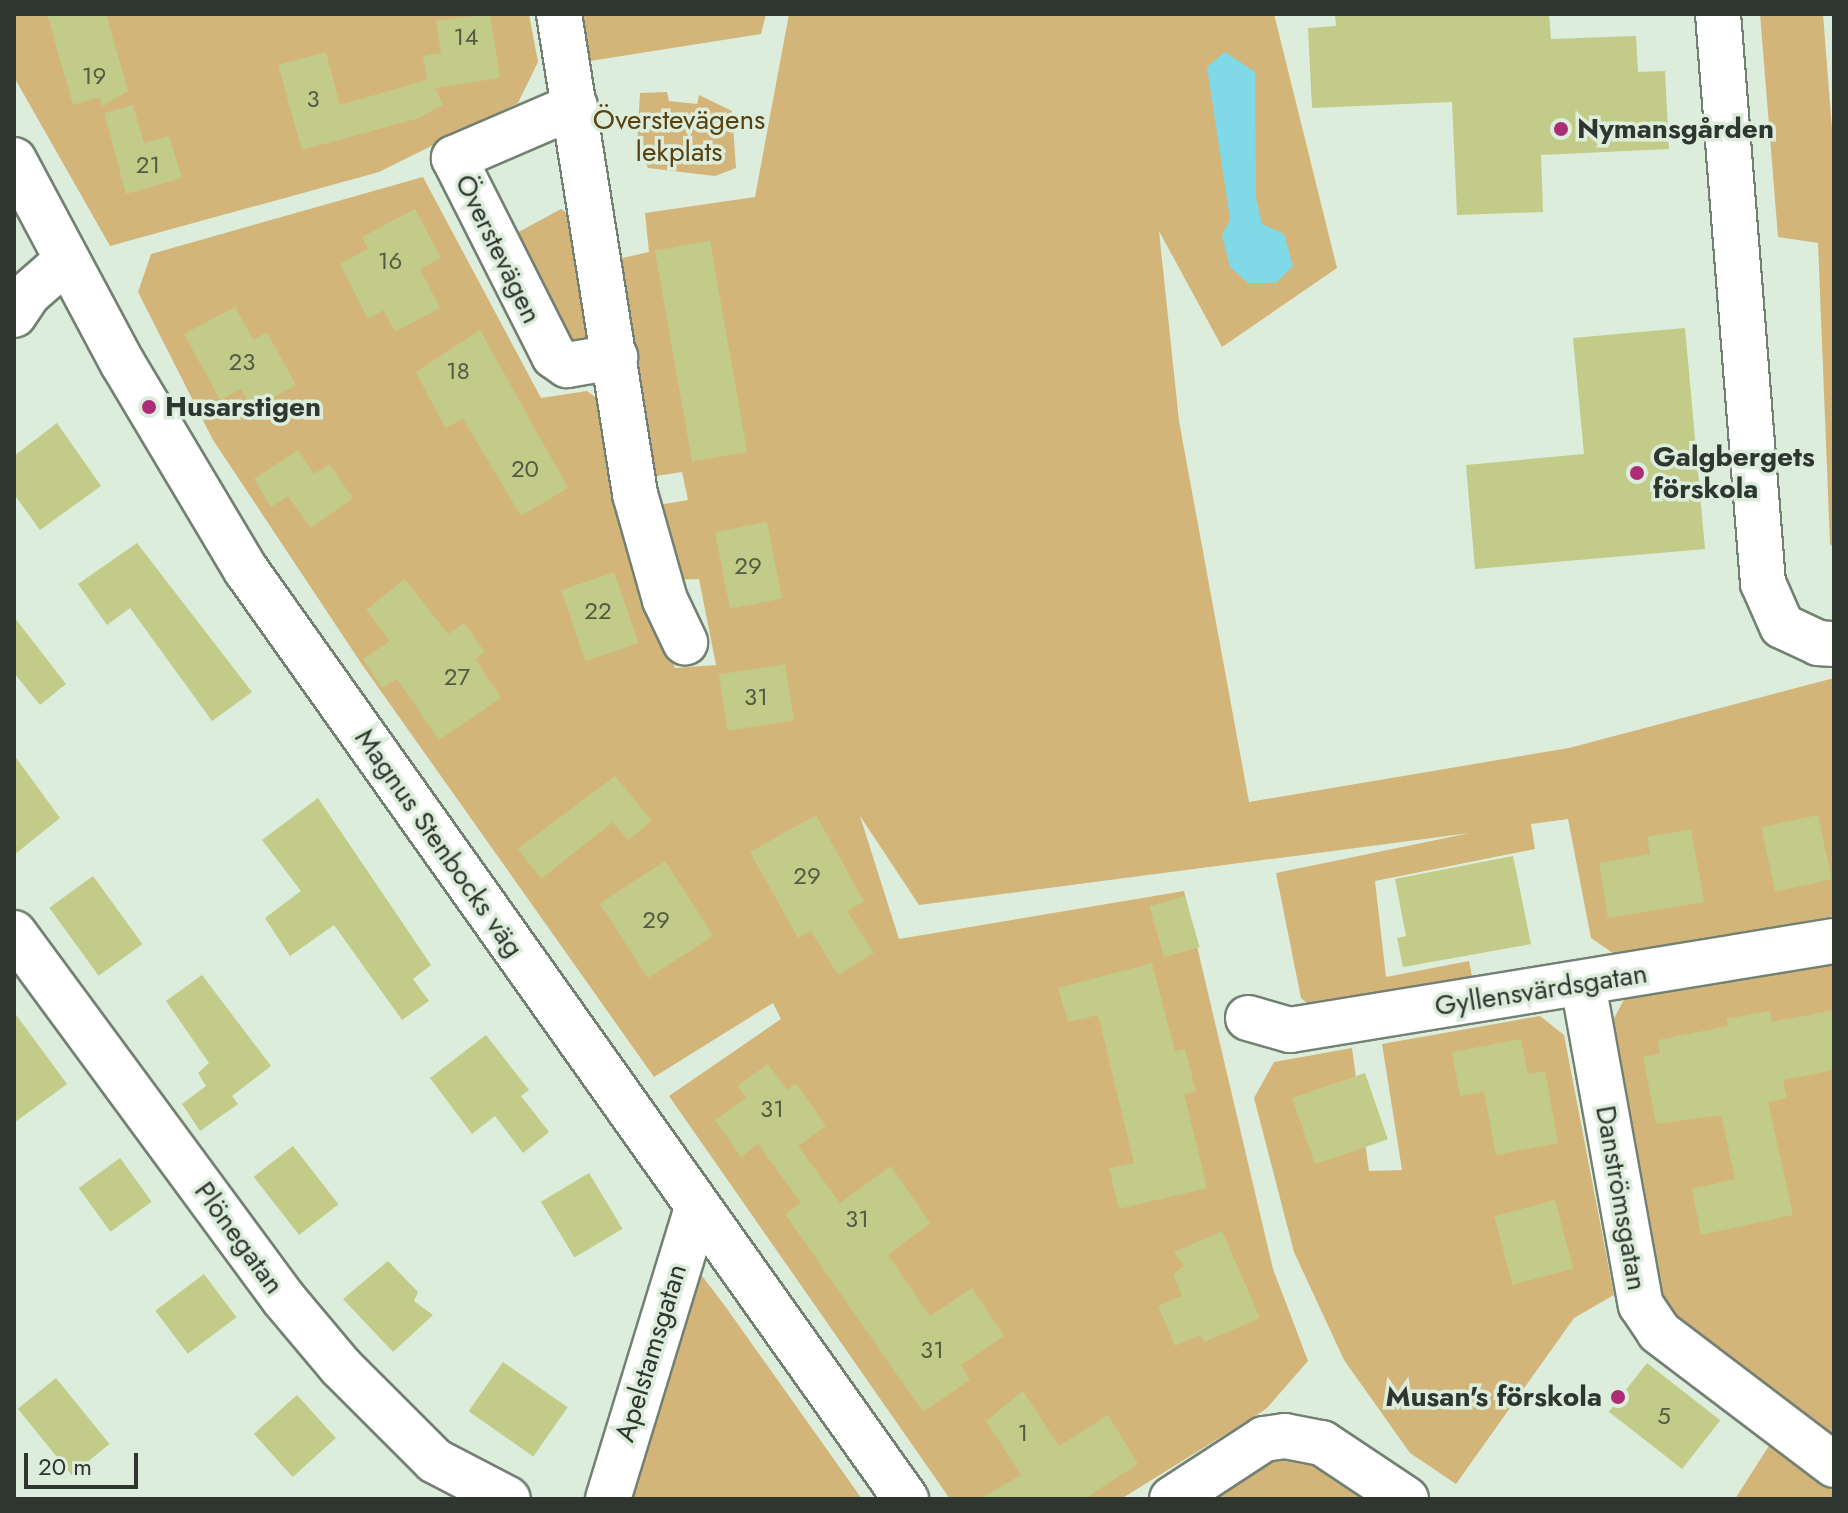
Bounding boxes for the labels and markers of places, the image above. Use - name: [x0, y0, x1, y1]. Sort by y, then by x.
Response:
- place label: Nymansgården: [1577, 112, 1774, 146]
- marker: Nymansgården: [1552, 120, 1570, 138]
- place label: Husarstigen: [165, 390, 321, 424]
- marker: Husarstigen: [140, 398, 158, 416]
- place label: Galgbergets förskola: [1653, 440, 1815, 506]
- marker: Galgbergets förskola: [1628, 464, 1646, 482]
- place label: Musan's förskola: [1386, 1380, 1602, 1414]
- marker: Musan's förskola: [1609, 1388, 1627, 1406]

